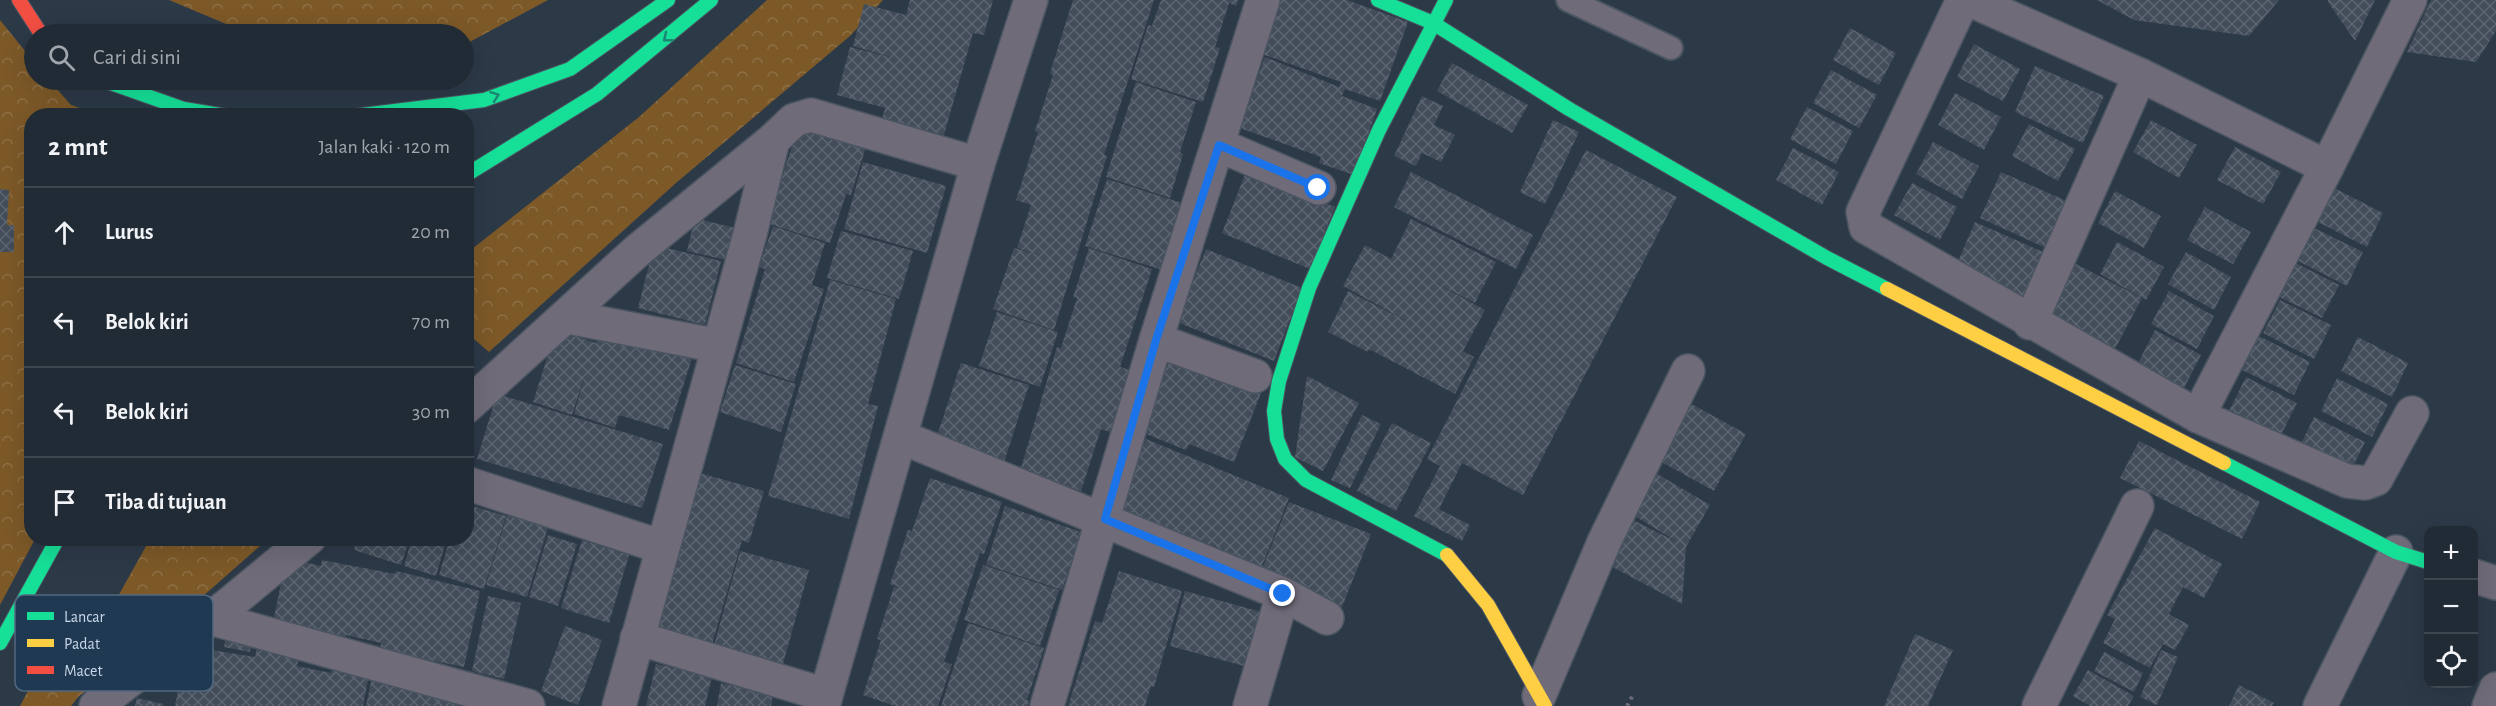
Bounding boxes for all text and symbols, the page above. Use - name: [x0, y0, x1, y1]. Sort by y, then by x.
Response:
- search box: [24, 24, 474, 90]
- one-way arrow: [663, 31, 674, 42]
- icon: search: [45, 41, 78, 74]
- text: Cari di sini: [93, 46, 181, 68]
- one-way arrow: [489, 91, 500, 104]
- text: 2 mnt: [48, 134, 108, 160]
- text: Jalan kaki · 120 m: [318, 137, 450, 157]
- route start: [1304, 174, 1330, 200]
- icon: ahead: [48, 216, 81, 249]
- text: Lurus: [105, 221, 154, 243]
- text: 20 m: [411, 222, 450, 242]
- icon: left: [48, 306, 81, 339]
- text: Belok kiri: [105, 311, 189, 333]
- text: 70 m: [412, 312, 450, 332]
- icon: left: [48, 396, 81, 429]
- text: Belok kiri: [105, 401, 189, 423]
- text: 30 m: [412, 402, 450, 422]
- icon: arrive: [48, 486, 81, 519]
- text: Tiba di tujuan: [105, 491, 227, 513]
- map controls: [2424, 526, 2478, 688]
- button: +: [2424, 526, 2478, 580]
- route end: [1269, 580, 1295, 606]
- button: −: [2424, 580, 2478, 634]
- legend: [15, 595, 213, 691]
- text: Lancar: [64, 609, 105, 625]
- button: locate: [2424, 634, 2478, 688]
- text: Padat: [64, 636, 100, 652]
- text: Macet: [64, 663, 102, 679]

